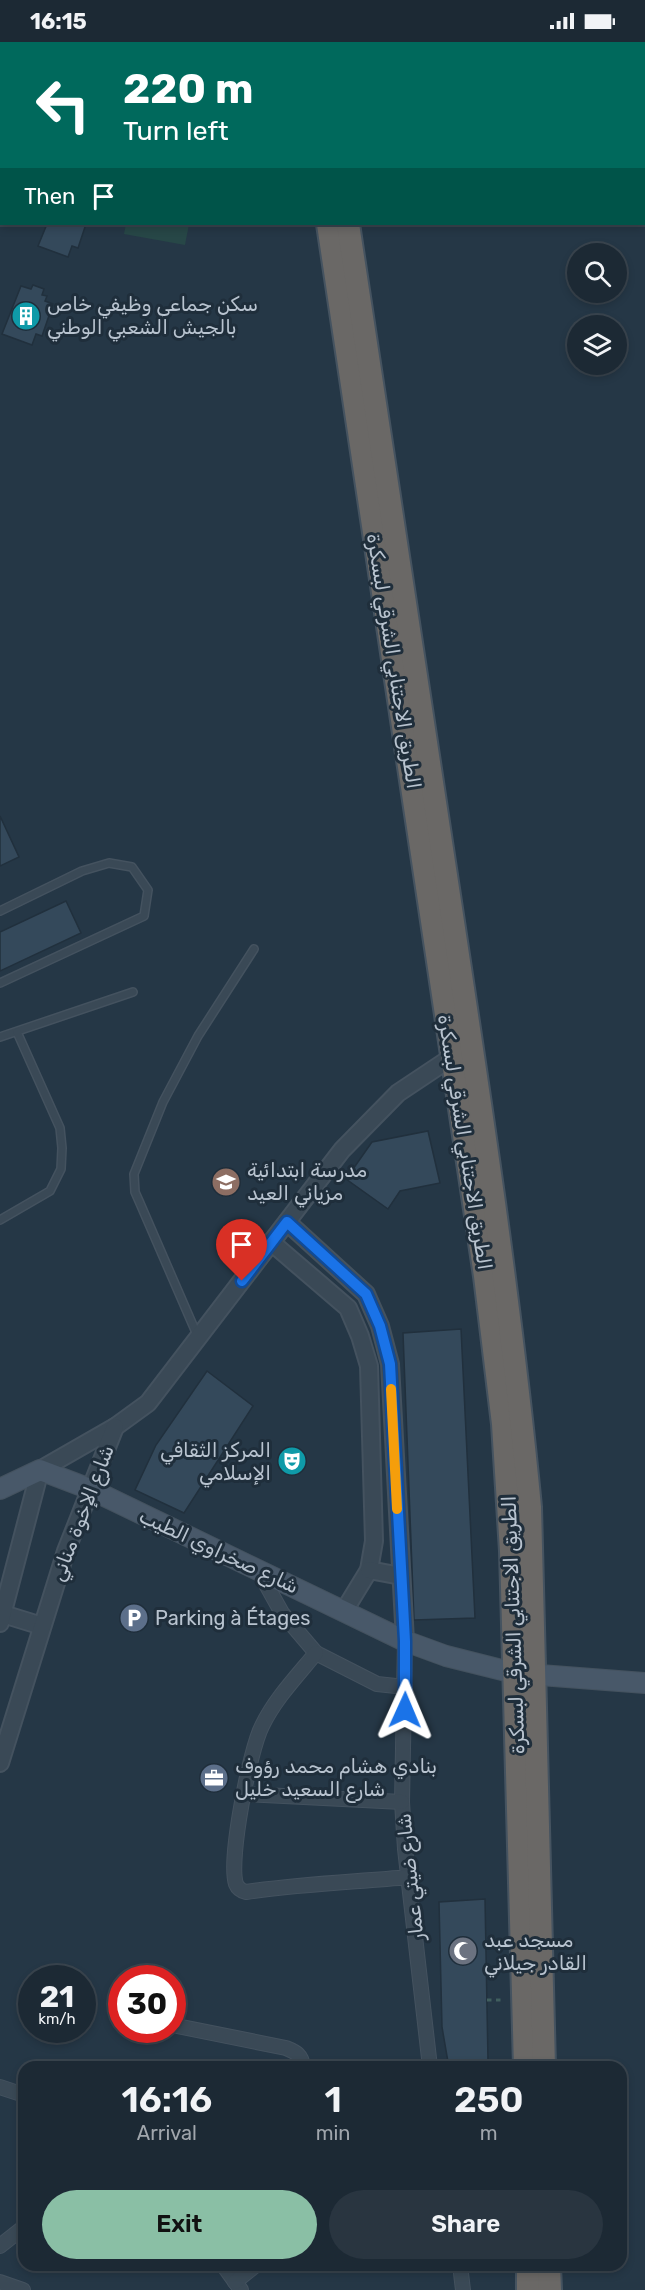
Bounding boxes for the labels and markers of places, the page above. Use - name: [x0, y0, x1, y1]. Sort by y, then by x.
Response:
- place label: سكن جماعي وظيفي خاص بالجيش الشعبي الوطني: [47, 292, 258, 342]
- building icon: سكن جماعي وظيفي خاص بالجيش الشعبي الوطني: [10, 300, 42, 332]
- place label: مدرسة ابتدائية مزياني العيد: [247, 1158, 367, 1208]
- school or university icon: مدرسة ابتدائية مزياني العيد: [210, 1166, 242, 1198]
- pin: [216, 1219, 267, 1281]
- place label: المركز الثقافي الإسلامي: [160, 1438, 271, 1488]
- theatre icon: المركز الثقافي الإسلامي: [276, 1445, 308, 1477]
- parking icon: Parking à Étages: [118, 1602, 150, 1634]
- place label: Parking à Étages: [155, 1606, 310, 1630]
- place label: بنادي هشام محمد رؤوف شارع السعيد خليل: [235, 1754, 437, 1803]
- office icon: بنادي هشام محمد رؤوف شارع السعيد خليل: [198, 1762, 230, 1794]
- place label: مسجد عبد القادر جيلاني: [484, 1928, 587, 1978]
- mosque icon: مسجد عبد القادر جيلاني: [447, 1935, 479, 1967]

